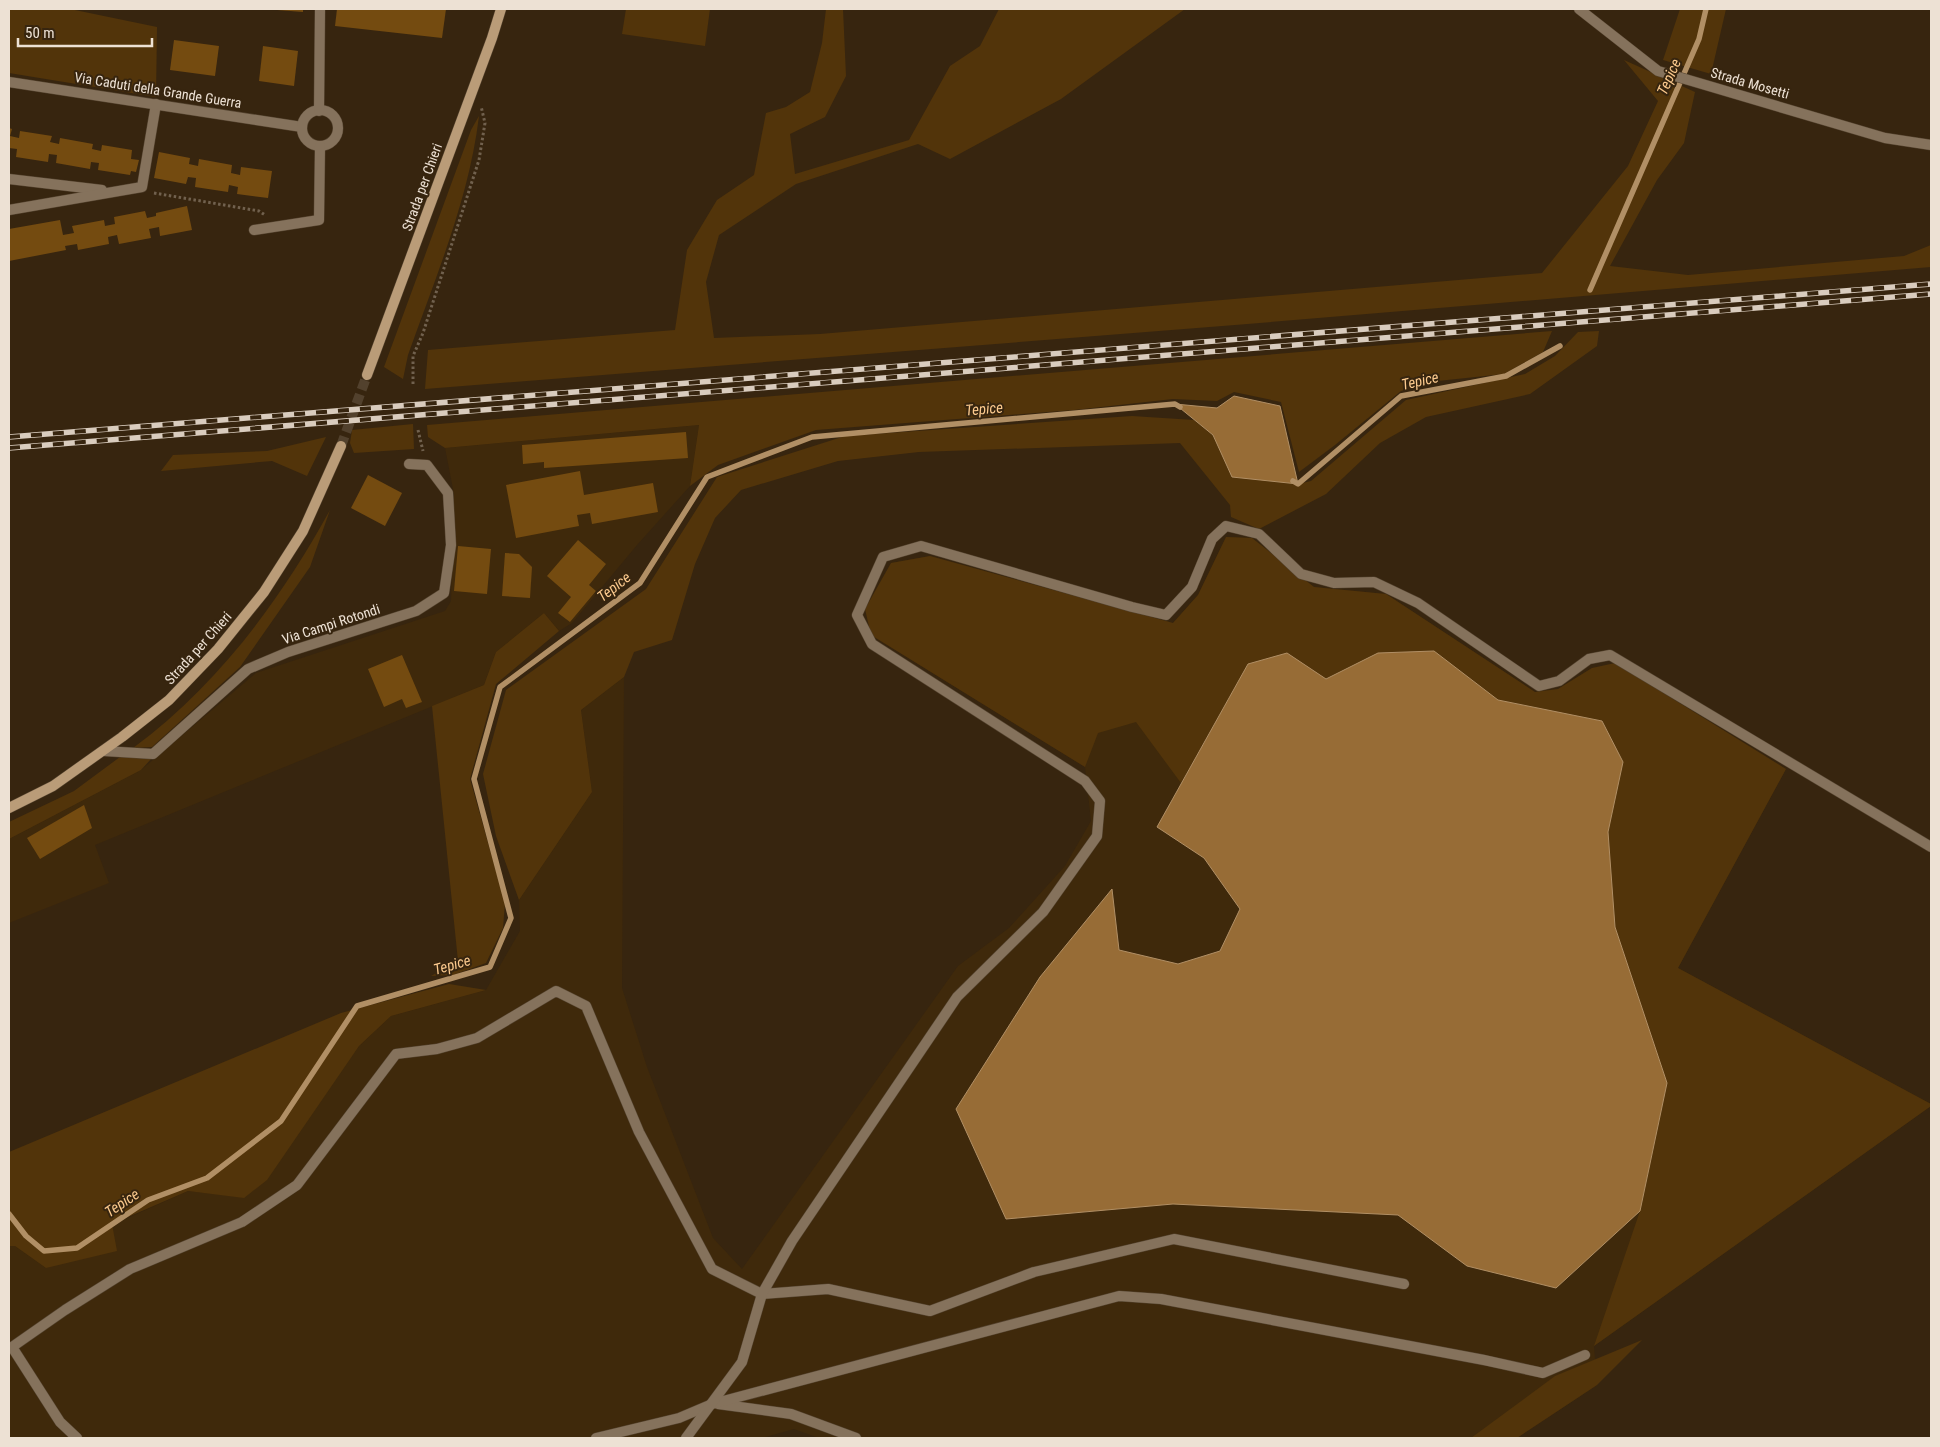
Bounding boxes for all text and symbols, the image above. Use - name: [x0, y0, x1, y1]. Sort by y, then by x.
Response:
- scale bar: [18, 15, 151, 47]
- text: 50 m: [25, 24, 55, 42]
- water label: Tepice: [1653, 56, 1685, 98]
- street label: Strada Mosetti: [1709, 64, 1791, 102]
- street label: Via Caduti della Grande Guerra: [73, 69, 243, 111]
- street label: Strada per Chieri: [399, 141, 445, 233]
- water label: Tepice: [1400, 368, 1441, 394]
- water label: Tepice: [964, 398, 1004, 420]
- water label: Tepice: [594, 568, 635, 606]
- street label: Via Campi Rotondi: [280, 601, 382, 647]
- street label: Strada per Chieri: [161, 609, 235, 687]
- water label: Tepice: [431, 951, 473, 979]
- water label: Tepice: [101, 1185, 143, 1221]

